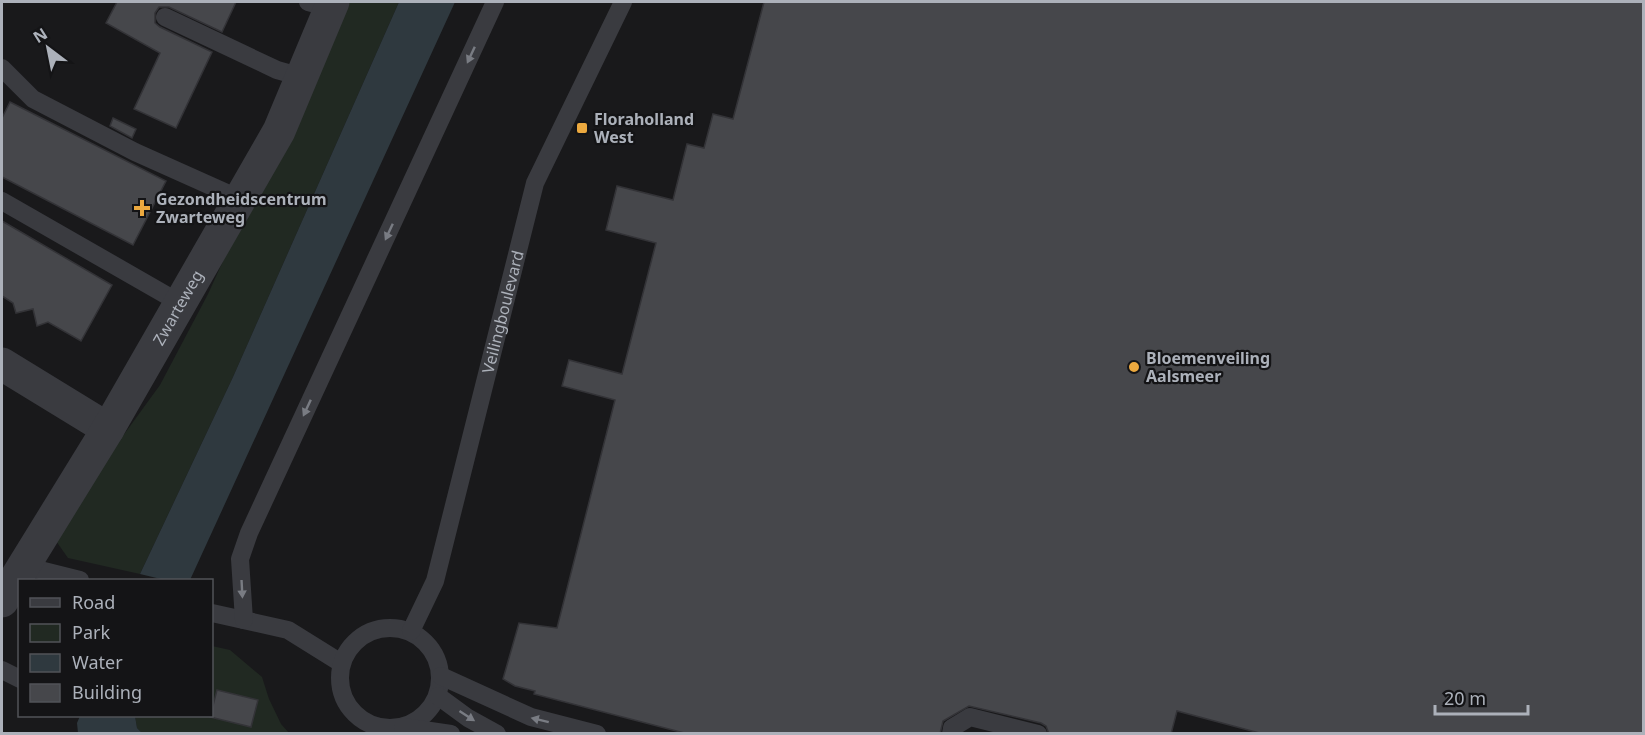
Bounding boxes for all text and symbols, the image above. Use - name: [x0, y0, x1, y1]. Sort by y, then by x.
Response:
- north arrow: [18, 18, 78, 78]
- text: N: [29, 23, 51, 48]
- one-way arrow: [466, 46, 475, 63]
- place label: Floraholland West: [594, 108, 694, 148]
- marker: Floraholland West: [575, 121, 589, 135]
- place label: Gezondheidscentrum Zwarteweg: [156, 188, 327, 228]
- marker: Gezondheidscentrum Zwarteweg: [133, 199, 151, 217]
- one-way arrow: [384, 223, 393, 240]
- street label: Veilingboulevard: [477, 248, 529, 376]
- street label: Zwarteweg: [147, 266, 208, 349]
- place label: Bloemenveiling Aalsmeer: [1146, 347, 1270, 387]
- marker: Bloemenveiling Aalsmeer: [1127, 360, 1141, 374]
- one-way arrow: [302, 400, 311, 417]
- legend: [18, 579, 213, 717]
- one-way arrow: [238, 580, 247, 599]
- text: Road: [72, 590, 115, 614]
- text: Park: [72, 620, 110, 644]
- text: Water: [72, 650, 123, 674]
- scale bar: [1435, 678, 1528, 716]
- text: Building: [72, 680, 142, 704]
- text: 20 m: [1444, 686, 1486, 710]
- one-way arrow: [459, 710, 475, 721]
- one-way arrow: [531, 714, 550, 724]

